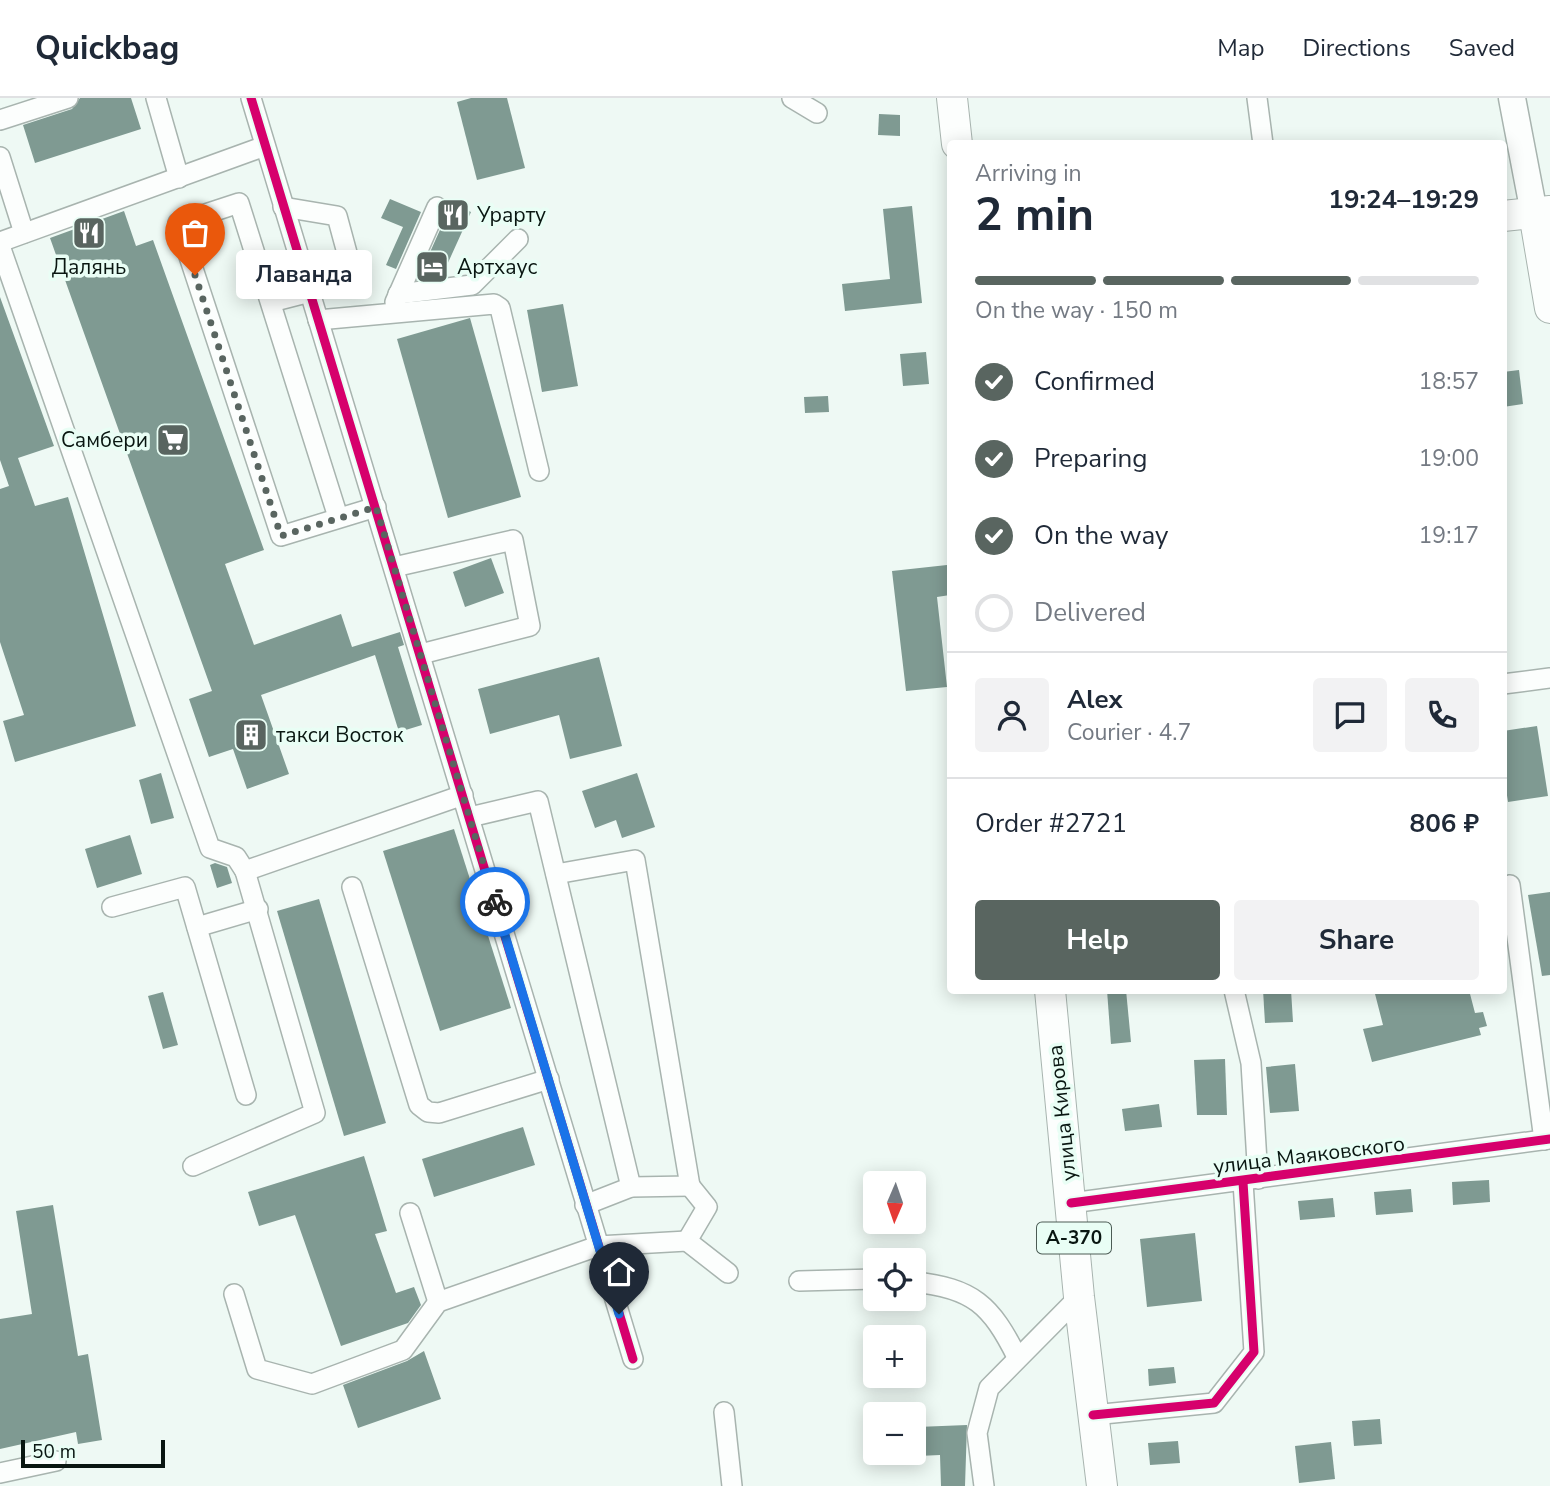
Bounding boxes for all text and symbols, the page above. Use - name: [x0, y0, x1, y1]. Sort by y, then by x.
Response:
- text: Quickbag: [35, 26, 179, 71]
- text: Map: [1217, 32, 1264, 64]
- text: Directions: [1302, 32, 1411, 64]
- text: Saved: [1449, 32, 1515, 64]
- text: Arriving in: [975, 158, 1082, 189]
- text: 19:24–19:29: [1328, 182, 1479, 217]
- text: 2 min: [975, 183, 1094, 246]
- restaurant icon: Урарту: [434, 196, 472, 234]
- place label: Урарту: [476, 201, 546, 229]
- pin: [165, 203, 225, 275]
- restaurant icon: Далянь: [70, 214, 108, 252]
- icon: bag: [176, 214, 214, 252]
- hotel icon: Артхаус: [413, 248, 451, 286]
- callout: Лаванда: [237, 250, 374, 300]
- place label: Далянь: [52, 253, 126, 281]
- place label: Артхаус: [457, 253, 537, 281]
- text: Лаванда: [255, 259, 353, 290]
- text: On the way · 150 m: [975, 295, 1178, 326]
- icon: check: [975, 363, 1013, 401]
- text: Confirmed: [1034, 364, 1155, 399]
- text: 18:57: [1419, 366, 1479, 397]
- supermarket icon: Самбери: [154, 421, 192, 459]
- place label: Самбери: [61, 426, 148, 454]
- icon: check: [975, 440, 1013, 478]
- text: Preparing: [1034, 441, 1147, 476]
- text: 19:00: [1419, 443, 1479, 474]
- icon: check: [975, 517, 1013, 555]
- text: On the way: [1034, 518, 1168, 553]
- text: 19:17: [1419, 520, 1479, 551]
- text: Delivered: [1034, 595, 1146, 630]
- button: person: [975, 678, 1049, 752]
- button: chat: [1313, 678, 1387, 752]
- button: phone: [1405, 678, 1479, 752]
- text: Alex: [1067, 682, 1123, 717]
- building icon: такси Восток: [232, 716, 270, 754]
- text: Courier · 4.7: [1067, 717, 1191, 748]
- place label: такси Восток: [276, 721, 404, 749]
- text: Order #2721: [975, 806, 1127, 841]
- text: 806 ₽: [1410, 806, 1479, 841]
- courier: [460, 867, 530, 937]
- icon: bike: [476, 883, 514, 921]
- button: Help: [975, 900, 1220, 980]
- button: Share: [1234, 900, 1479, 980]
- street label: улица Кирова: [1041, 1043, 1083, 1183]
- street label: улица Маяковского: [1212, 1129, 1406, 1181]
- north arrow: [863, 1171, 926, 1234]
- map controls: [863, 1171, 926, 1465]
- road number: А-370: [1037, 1222, 1111, 1254]
- pin: [589, 1242, 649, 1314]
- button: locate: [863, 1248, 926, 1311]
- icon: home: [600, 1253, 638, 1291]
- button: +: [863, 1325, 926, 1388]
- button: −: [863, 1402, 926, 1465]
- scale bar: [21, 1437, 164, 1469]
- text: 50 m: [32, 1439, 76, 1465]

